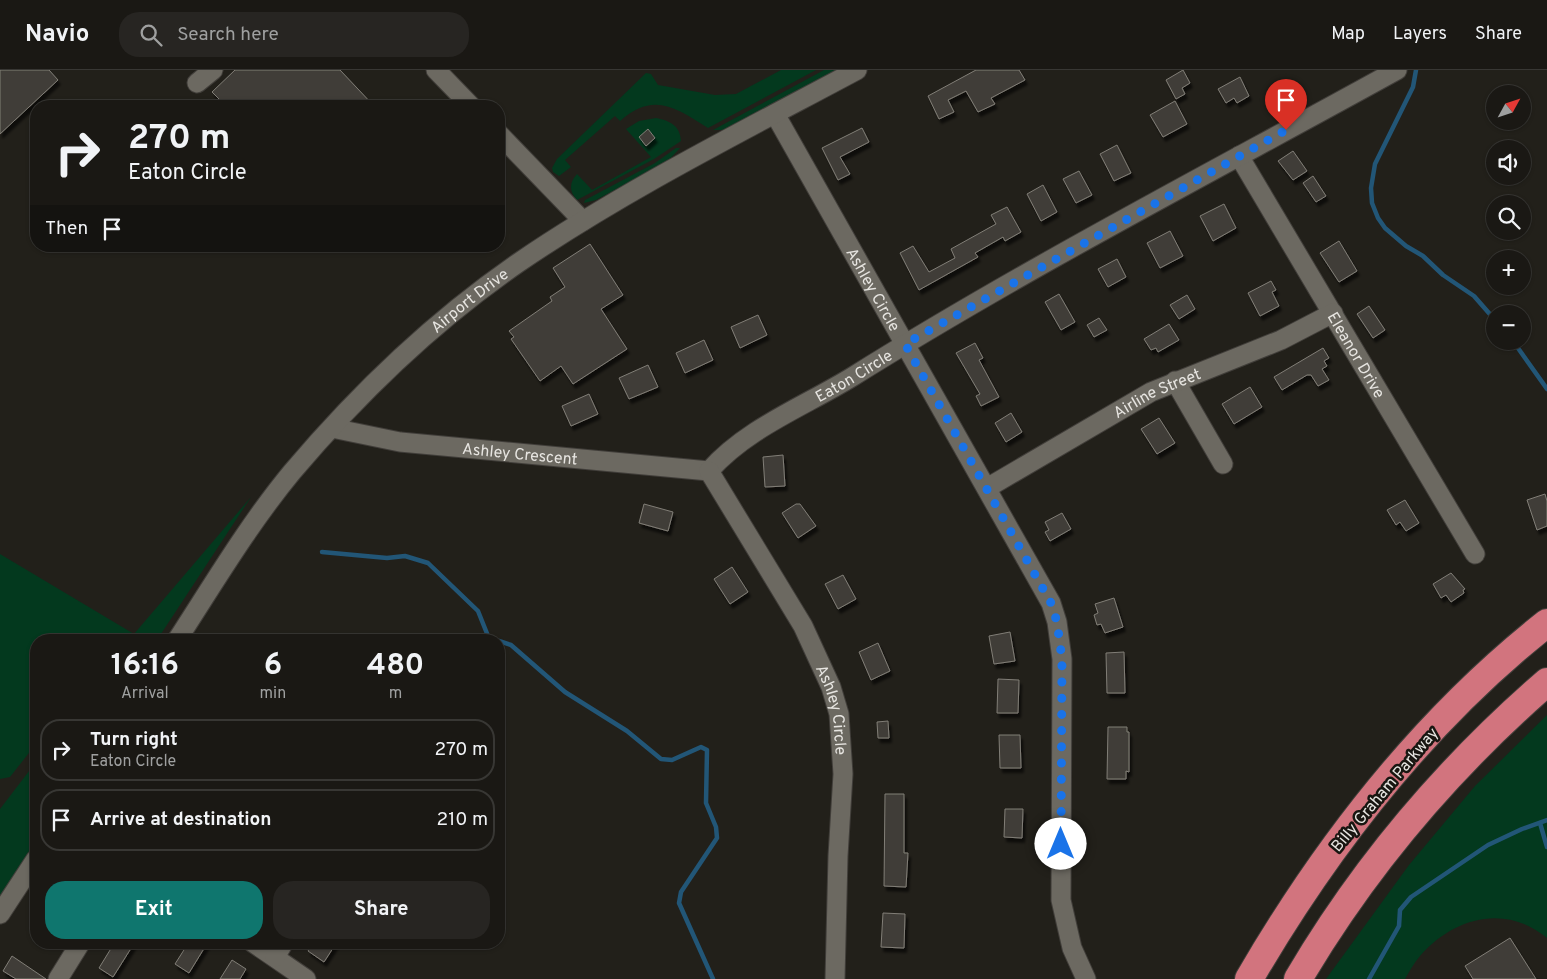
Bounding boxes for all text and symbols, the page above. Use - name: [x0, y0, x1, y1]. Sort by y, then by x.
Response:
- search box: [119, 12, 469, 57]
- text: Navio: [25, 20, 89, 50]
- icon: search: [137, 21, 165, 49]
- text: Search here: [177, 23, 279, 47]
- text: Map: [1331, 23, 1365, 46]
- text: Layers: [1393, 23, 1447, 46]
- text: Share: [1475, 23, 1522, 46]
- pin: [1265, 79, 1307, 130]
- north arrow: [1486, 85, 1531, 130]
- map controls: [1486, 85, 1531, 350]
- icon: arrive: [1272, 86, 1300, 114]
- text: 270 m: [128, 117, 230, 161]
- icon: right: [45, 120, 110, 185]
- button: sound: [1486, 140, 1531, 185]
- text: Eaton Circle: [128, 160, 247, 187]
- button: search: [1486, 195, 1531, 240]
- icon: arrive: [98, 215, 126, 243]
- text: Then: [45, 217, 88, 241]
- street label: Ashley Circle: [840, 245, 904, 335]
- button: +: [1486, 250, 1531, 295]
- street label: Airport Drive: [427, 265, 513, 338]
- button: −: [1486, 305, 1531, 350]
- street label: Eleanor Drive: [1322, 309, 1388, 403]
- street label: Eaton Circle: [812, 346, 897, 408]
- street label: Airline Street: [1110, 365, 1204, 424]
- street label: Ashley Crescent: [461, 440, 578, 471]
- text: 16:16: [111, 648, 179, 685]
- text: 6: [264, 648, 282, 685]
- text: 480: [367, 648, 424, 685]
- street label: Ashley Circle: [810, 662, 850, 756]
- text: Arrival: [121, 684, 169, 704]
- text: min: [260, 684, 286, 704]
- text: m: [389, 684, 402, 704]
- street label: Billy Graham Parkway: [1328, 724, 1443, 857]
- text: Turn right: [90, 728, 178, 752]
- icon: right: [47, 736, 75, 764]
- text: 270 m: [434, 738, 488, 762]
- text: Eaton Circle: [90, 752, 176, 772]
- icon: arrive: [47, 806, 75, 834]
- text: Arrive at destination: [90, 808, 271, 832]
- text: 210 m: [437, 808, 488, 832]
- position arrow: [1034, 817, 1086, 869]
- button: Exit: [45, 881, 263, 939]
- button: Share: [273, 881, 490, 939]

